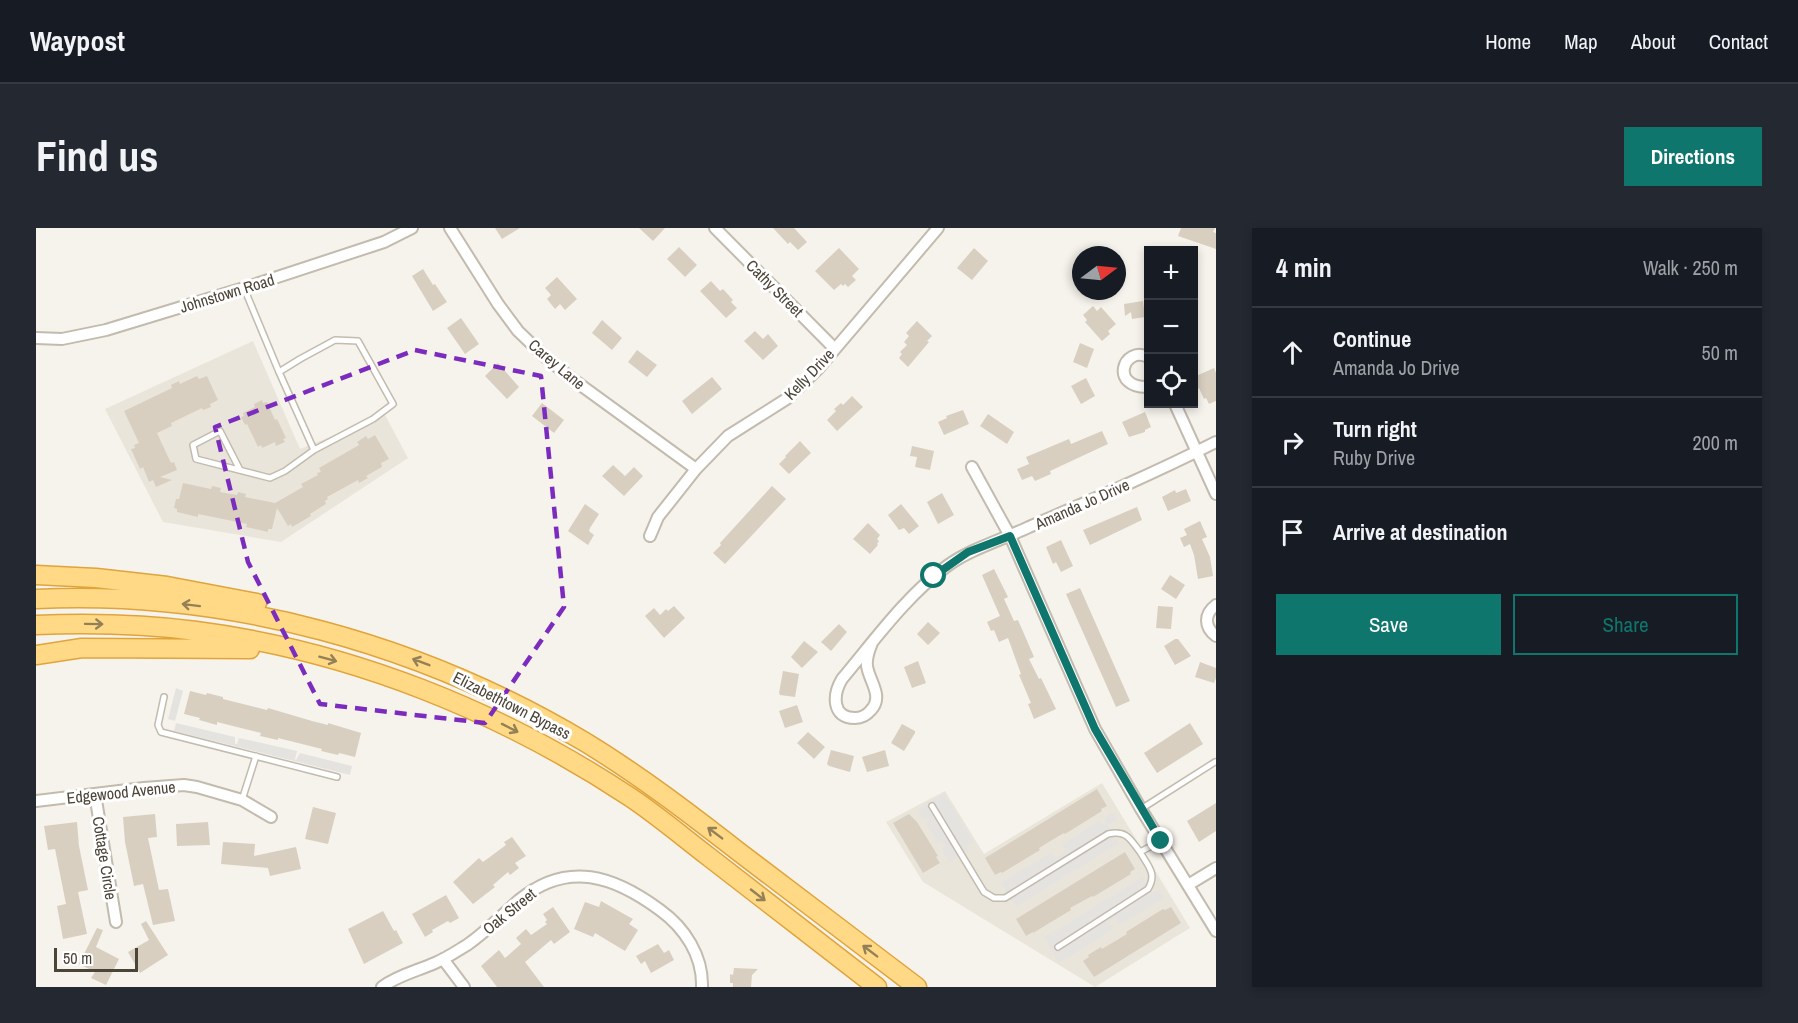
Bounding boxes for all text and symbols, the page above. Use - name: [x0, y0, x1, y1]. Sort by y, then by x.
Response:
- text: Waypost: [30, 22, 125, 60]
- text: Home: [1485, 27, 1531, 56]
- text: Map: [1564, 27, 1598, 56]
- text: About: [1631, 27, 1676, 56]
- text: Contact: [1709, 27, 1768, 56]
- button: Directions: [1624, 127, 1762, 186]
- text: Find us: [36, 128, 158, 184]
- north arrow: [1072, 246, 1126, 300]
- map controls: [1144, 246, 1198, 408]
- button: +: [1144, 246, 1198, 300]
- text: 4 min: [1276, 250, 1332, 285]
- street label: Cathy Street: [741, 254, 809, 322]
- text: Walk · 250 m: [1643, 254, 1738, 281]
- street label: Johnstown Road: [177, 268, 277, 318]
- button: −: [1144, 300, 1198, 354]
- text: Continue: [1333, 324, 1411, 354]
- street label: Carey Lane: [524, 334, 590, 394]
- icon: ahead: [1276, 336, 1309, 369]
- text: 50 m: [1702, 339, 1738, 366]
- street label: Kelly Drive: [779, 344, 839, 404]
- button: locate: [1144, 354, 1198, 408]
- text: Amanda Jo Drive: [1333, 354, 1460, 381]
- text: Turn right: [1333, 414, 1417, 444]
- icon: right: [1276, 426, 1309, 459]
- text: 200 m: [1692, 429, 1738, 456]
- text: Ruby Drive: [1333, 444, 1415, 471]
- street label: Amanda Jo Drive: [1030, 473, 1133, 535]
- icon: arrive: [1276, 516, 1309, 549]
- text: Arrive at destination: [1333, 517, 1507, 547]
- route start: [920, 562, 946, 588]
- button: Save: [1276, 594, 1501, 655]
- button: Share: [1513, 594, 1738, 655]
- one-way arrow: [182, 600, 202, 611]
- one-way arrow: [84, 618, 104, 630]
- one-way arrow: [318, 654, 337, 665]
- one-way arrow: [412, 656, 430, 667]
- street label: Elizabethtown Bypass: [449, 666, 575, 744]
- one-way arrow: [501, 723, 519, 735]
- street label: Edgewood Avenue: [66, 775, 176, 809]
- street label: Cottage Circle: [88, 815, 122, 901]
- one-way arrow: [707, 827, 723, 840]
- route end: [1147, 827, 1173, 853]
- street label: Oak Street: [478, 882, 541, 939]
- one-way arrow: [750, 889, 766, 902]
- scale bar: [54, 945, 138, 972]
- one-way arrow: [863, 945, 879, 958]
- text: 50 m: [63, 947, 92, 969]

